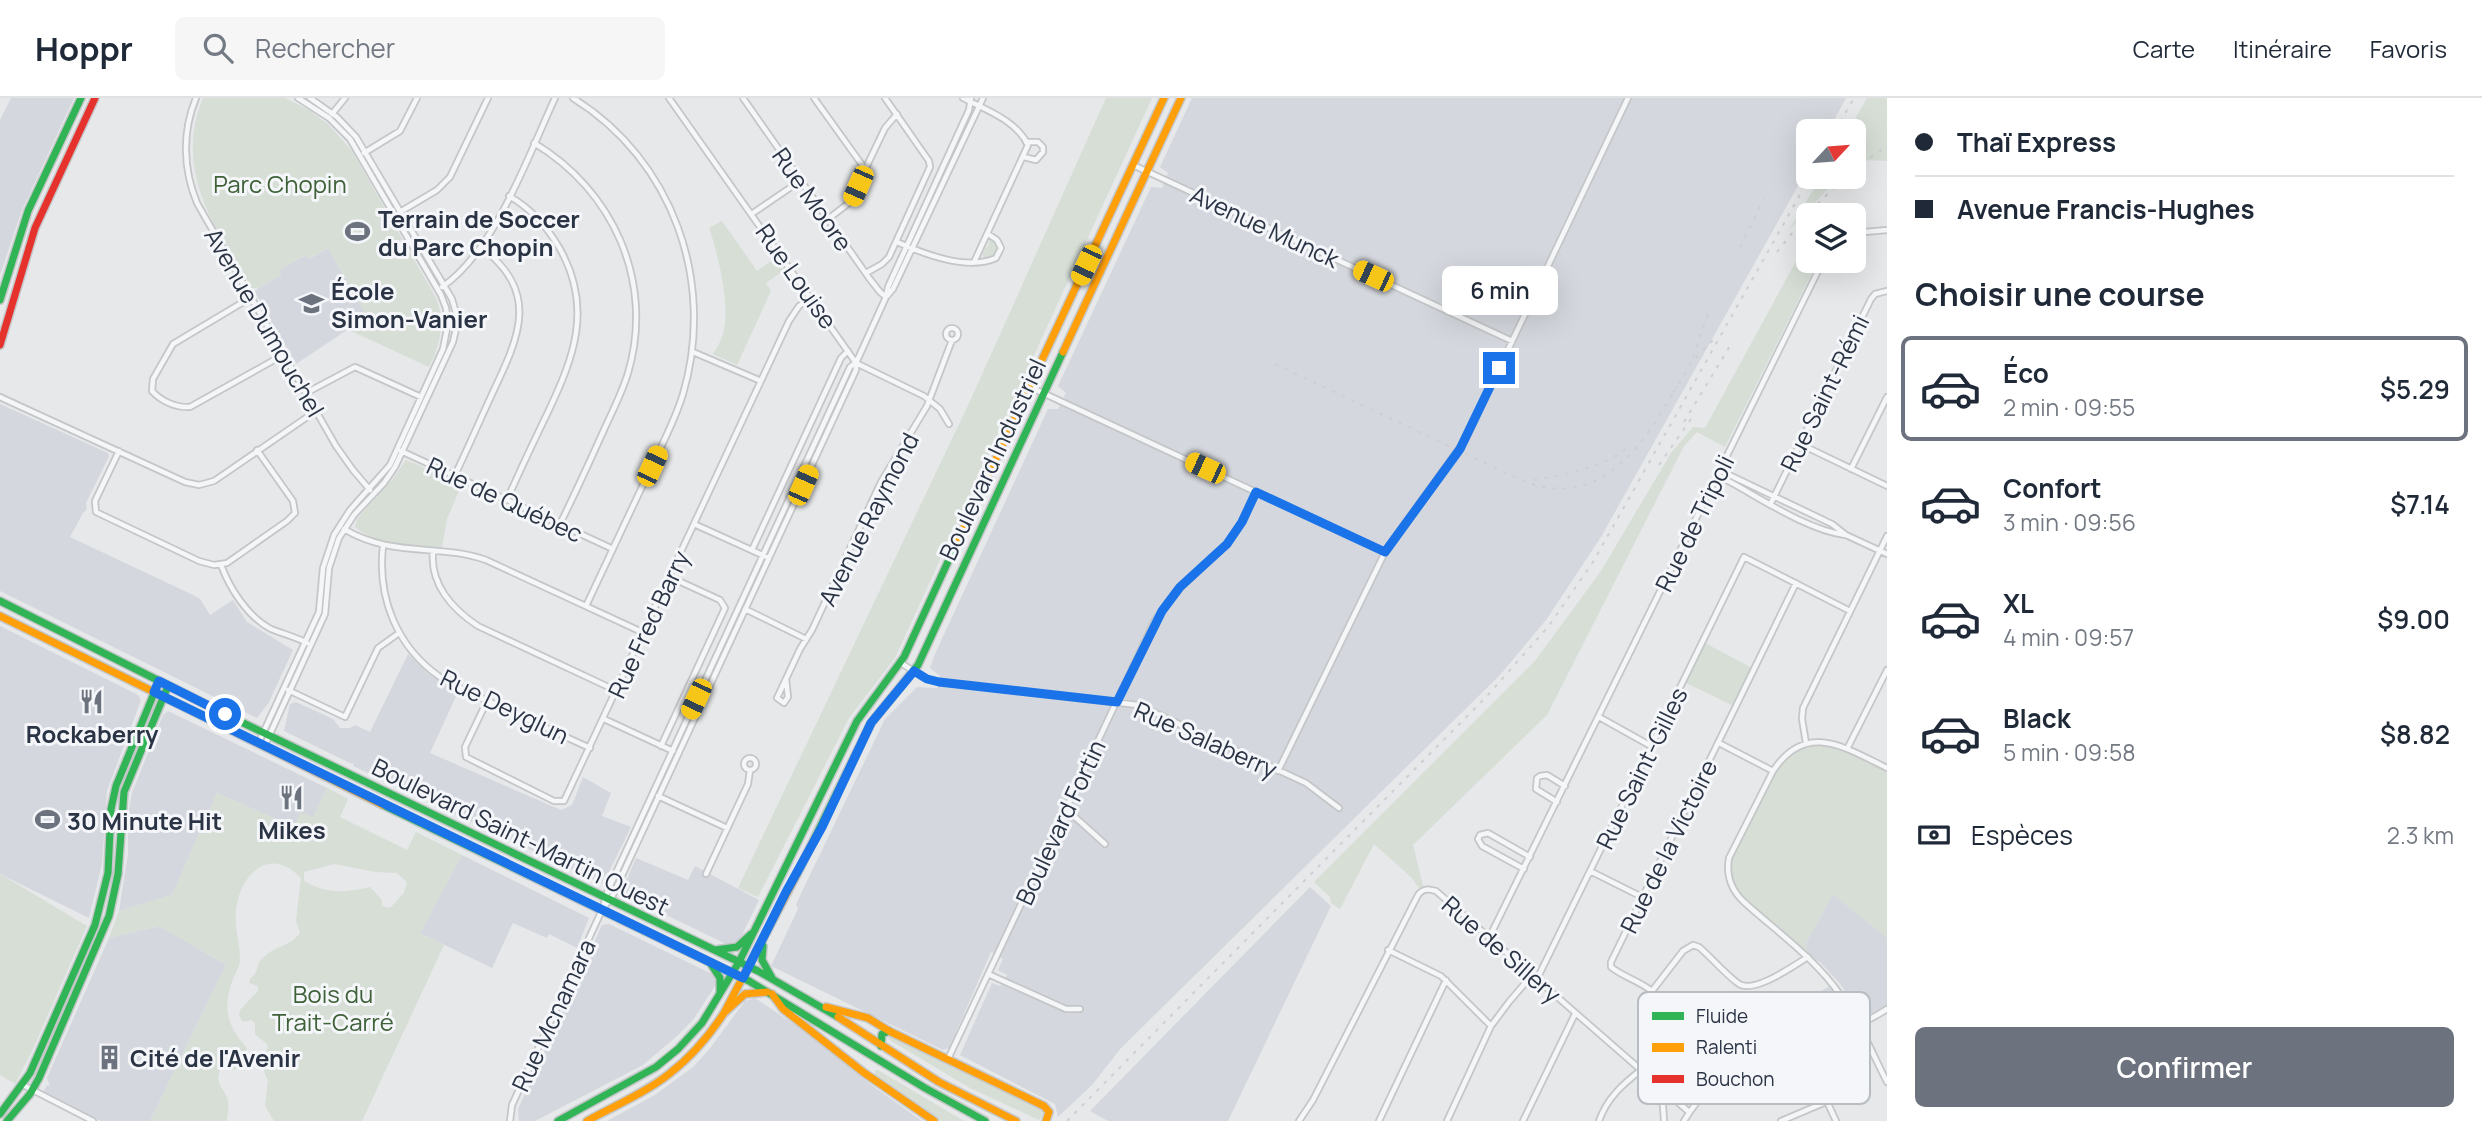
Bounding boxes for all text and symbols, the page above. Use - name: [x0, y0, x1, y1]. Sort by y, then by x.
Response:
- search box: [175, 17, 665, 80]
- text: Hoppr: [35, 26, 133, 71]
- icon: search: [199, 29, 237, 67]
- text: Rechercher: [255, 30, 395, 66]
- text: Carte: [2133, 32, 2195, 65]
- text: Itinéraire: [2233, 32, 2332, 65]
- text: Favoris: [2370, 32, 2447, 65]
- north arrow: [1796, 119, 1866, 189]
- map controls: [1796, 119, 1866, 273]
- text: Thaï Express: [1957, 124, 2116, 160]
- street label: Rue Moore: [765, 141, 861, 257]
- car: [840, 163, 877, 209]
- park label: Parc Chopin: [213, 167, 347, 200]
- street label: Avenue Munck: [1185, 177, 1346, 275]
- text: Avenue Francis-Hughes: [1957, 191, 2254, 227]
- place label: Terrain de Soccer du Parc Chopin: [378, 202, 580, 263]
- button: layers: [1796, 203, 1866, 273]
- street label: Rue Louise: [749, 217, 845, 335]
- sports icon: Terrain de Soccer du Parc Chopin: [344, 218, 372, 246]
- street label: Avenue Dumouchel: [197, 221, 333, 423]
- car: [1068, 242, 1105, 288]
- car: [1350, 258, 1397, 294]
- callout: 6 min: [1441, 266, 1557, 316]
- text: Choisir une course: [1915, 272, 2205, 316]
- place label: École Simon-Vanier: [331, 274, 488, 335]
- text: 6 min: [1470, 274, 1530, 306]
- school or university icon: École Simon-Vanier: [297, 290, 325, 318]
- street label: Rue Saint-Rémi: [1772, 309, 1876, 477]
- route end: [1483, 352, 1515, 384]
- street label: Boulevard Industriel: [931, 353, 1053, 565]
- text: Éco: [2003, 355, 2049, 391]
- icon: car: [1919, 357, 1982, 420]
- text: $5.29: [2380, 371, 2450, 407]
- text: 2 min · 09:55: [2003, 391, 2135, 423]
- street label: Avenue Raymond: [810, 427, 926, 611]
- car: [634, 443, 671, 489]
- street label: Rue de Québec: [422, 448, 588, 550]
- street label: Rue de Tripoli: [1647, 449, 1741, 597]
- car: [1182, 450, 1229, 486]
- car: [785, 462, 822, 508]
- text: Confort: [2003, 470, 2102, 506]
- icon: car: [1919, 472, 1982, 535]
- text: $7.14: [2390, 486, 2450, 522]
- text: 3 min · 09:56: [2003, 506, 2136, 538]
- street label: Rue Fred Barry: [599, 544, 697, 703]
- text: XL: [2003, 585, 2034, 621]
- icon: car: [1919, 587, 1982, 650]
- text: $9.00: [2377, 601, 2450, 637]
- text: 4 min · 09:57: [2003, 621, 2134, 653]
- street label: Rue Deyglun: [435, 661, 575, 751]
- car: [678, 676, 715, 722]
- street label: Rue Saint-Gilles: [1588, 682, 1694, 854]
- restaurant icon: Rockaberry: [78, 688, 106, 716]
- street label: Rue Salaberry: [1129, 693, 1283, 785]
- route start: [209, 698, 241, 730]
- text: Black: [2003, 700, 2071, 736]
- icon: car: [1919, 702, 1982, 765]
- text: $8.82: [2380, 716, 2450, 752]
- place label: Rockaberry: [26, 717, 159, 750]
- street label: Boulevard Fortin: [1007, 734, 1113, 910]
- text: 5 min · 09:58: [2003, 736, 2136, 768]
- street label: Boulevard Saint-Martin Ouest: [367, 750, 675, 922]
- street label: Rue de la Victoire: [1612, 754, 1724, 938]
- restaurant icon: Mikes: [278, 784, 306, 812]
- place label: 30 Minute Hit: [67, 804, 222, 837]
- sports icon: 30 Minute Hit: [33, 806, 61, 834]
- place label: Mikes: [258, 813, 326, 846]
- icon: cash: [1915, 816, 1953, 854]
- text: Espèces: [1971, 817, 2073, 853]
- text: 2.3 km: [2387, 819, 2454, 851]
- street label: Rue de Sillery: [1435, 888, 1569, 1010]
- street label: Rue Mcnamara: [503, 934, 603, 1096]
- park label: Bois du Trait-Carré: [272, 977, 394, 1038]
- legend: [1638, 992, 1870, 1104]
- text: Fluide: [1696, 1003, 1748, 1029]
- button: Confirmer: [1915, 1027, 2454, 1107]
- text: Ralenti: [1696, 1034, 1757, 1060]
- place label: Cité de l'Avenir: [130, 1041, 300, 1074]
- building icon: Cité de l'Avenir: [96, 1043, 124, 1071]
- text: Bouchon: [1696, 1066, 1775, 1092]

